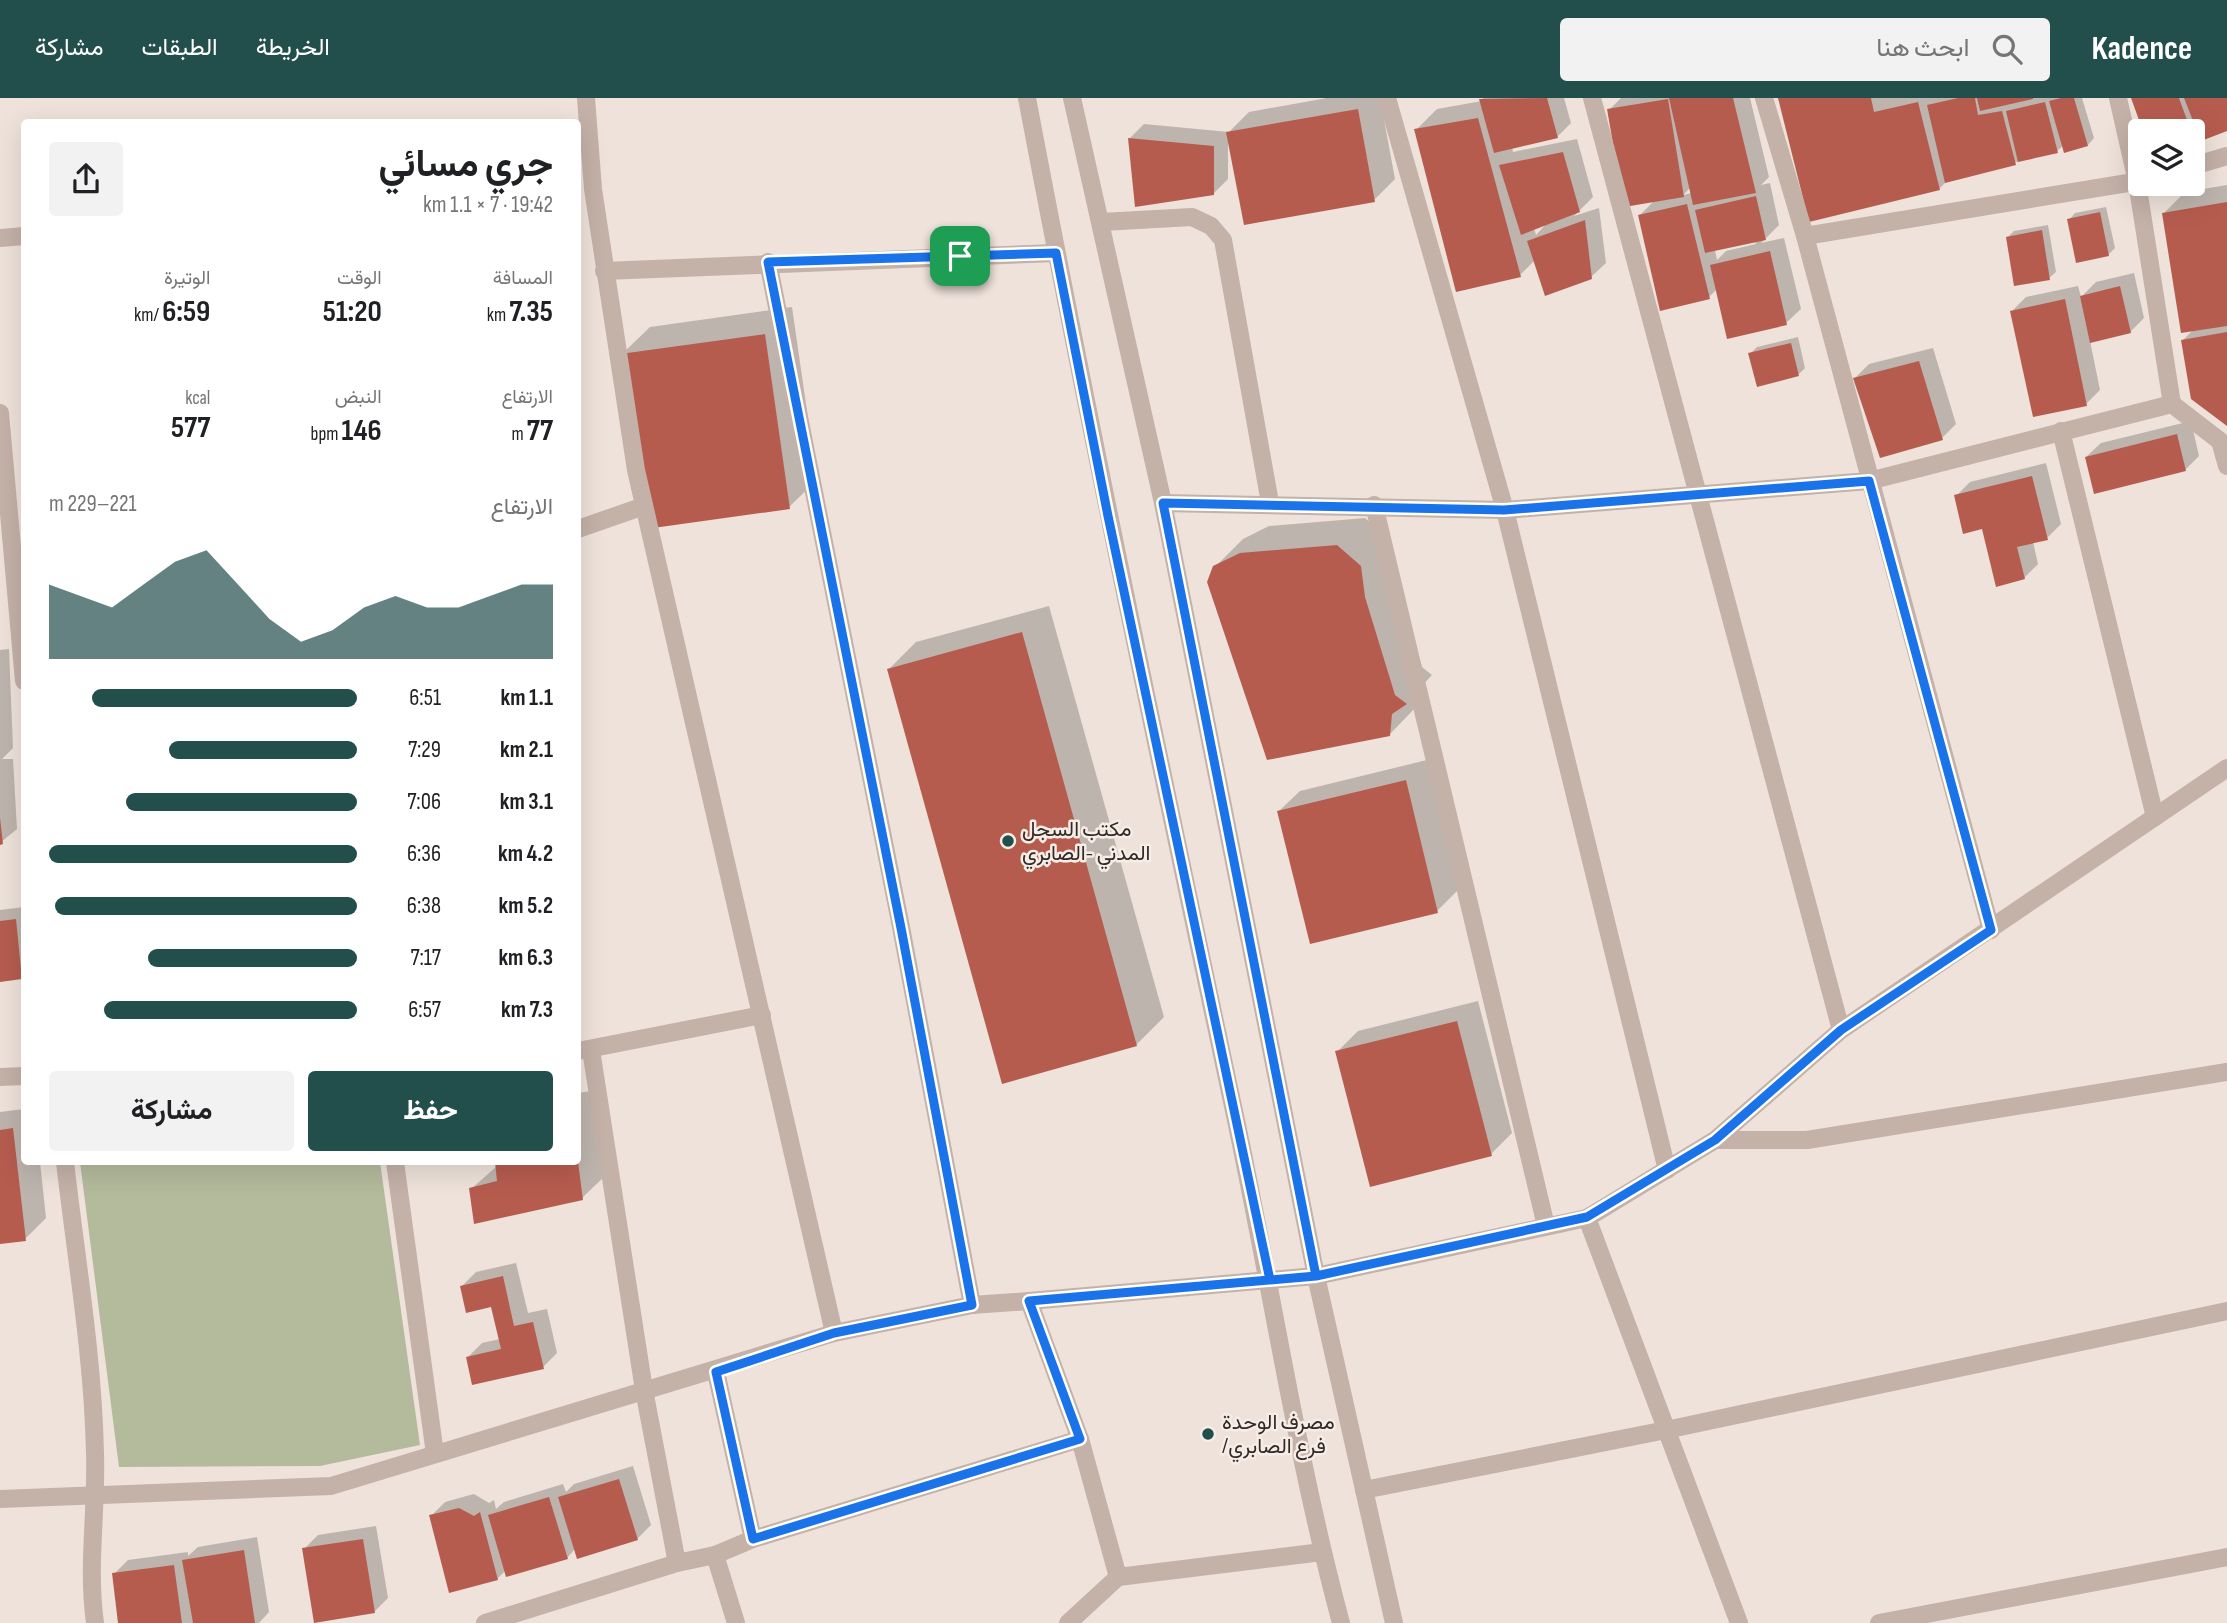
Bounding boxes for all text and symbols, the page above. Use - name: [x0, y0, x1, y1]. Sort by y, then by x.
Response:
- search box: [1560, 18, 2050, 81]
- text: Kadence: [2092, 29, 2192, 69]
- icon: search: [1988, 30, 2026, 68]
- text: مشاركة: [35, 33, 103, 62]
- text: الطبقات: [141, 33, 218, 62]
- text: الخريطة: [256, 33, 330, 62]
- text: ابحث هنا: [1876, 33, 1970, 64]
- map controls: [2128, 119, 2205, 196]
- button: layers: [2128, 119, 2205, 196]
- button: share: [49, 142, 123, 216]
- text: جري مسائي: [379, 142, 553, 187]
- text: 19:42 · 7 × 1.1 km: [423, 191, 553, 219]
- pin: [930, 226, 990, 286]
- icon: arrive: [941, 237, 979, 275]
- text: الوتيرة: [164, 267, 210, 290]
- text: الوقت: [337, 267, 382, 290]
- text: المسافة: [493, 267, 553, 290]
- text: 6:59: [162, 294, 210, 330]
- text: 51:20: [323, 294, 382, 330]
- text: 7.35: [509, 294, 553, 330]
- text: /km: [134, 304, 162, 327]
- text: km: [487, 304, 509, 327]
- text: النبض: [335, 386, 382, 409]
- text: الارتفاع: [501, 386, 553, 409]
- text: kcal: [185, 387, 210, 410]
- text: 577: [171, 410, 210, 446]
- text: 146: [342, 413, 382, 449]
- text: 77: [527, 413, 553, 449]
- text: bpm: [311, 423, 342, 446]
- text: m: [511, 423, 527, 446]
- text: 221–229 m: [49, 490, 137, 518]
- text: الارتفاع: [491, 493, 553, 521]
- text: 6:51: [409, 684, 441, 712]
- text: 1.1 km: [500, 684, 553, 712]
- text: 7:29: [408, 736, 441, 764]
- text: 2.1 km: [500, 736, 553, 764]
- text: 7:06: [407, 788, 441, 816]
- text: 3.1 km: [500, 788, 553, 816]
- place label: مكتب السجل المدني -الصابري: [1022, 817, 1150, 870]
- marker: مكتب السجل المدني -الصابري: [1000, 833, 1016, 849]
- text: 6:36: [407, 840, 441, 868]
- text: 4.2 km: [498, 840, 553, 868]
- text: 6:38: [407, 892, 441, 920]
- text: 5.2 km: [499, 892, 553, 920]
- text: 7:17: [410, 944, 441, 972]
- text: 6.3 km: [498, 944, 553, 972]
- text: 6:57: [408, 996, 441, 1024]
- text: 7.3 km: [501, 996, 553, 1024]
- button: مشاركة: [49, 1071, 294, 1151]
- button: حفظ: [308, 1071, 553, 1151]
- place label: مصرف الوحدة /فرع الصابري: [1222, 1410, 1335, 1463]
- marker: مصرف الوحدة /فرع الصابري: [1200, 1426, 1216, 1442]

